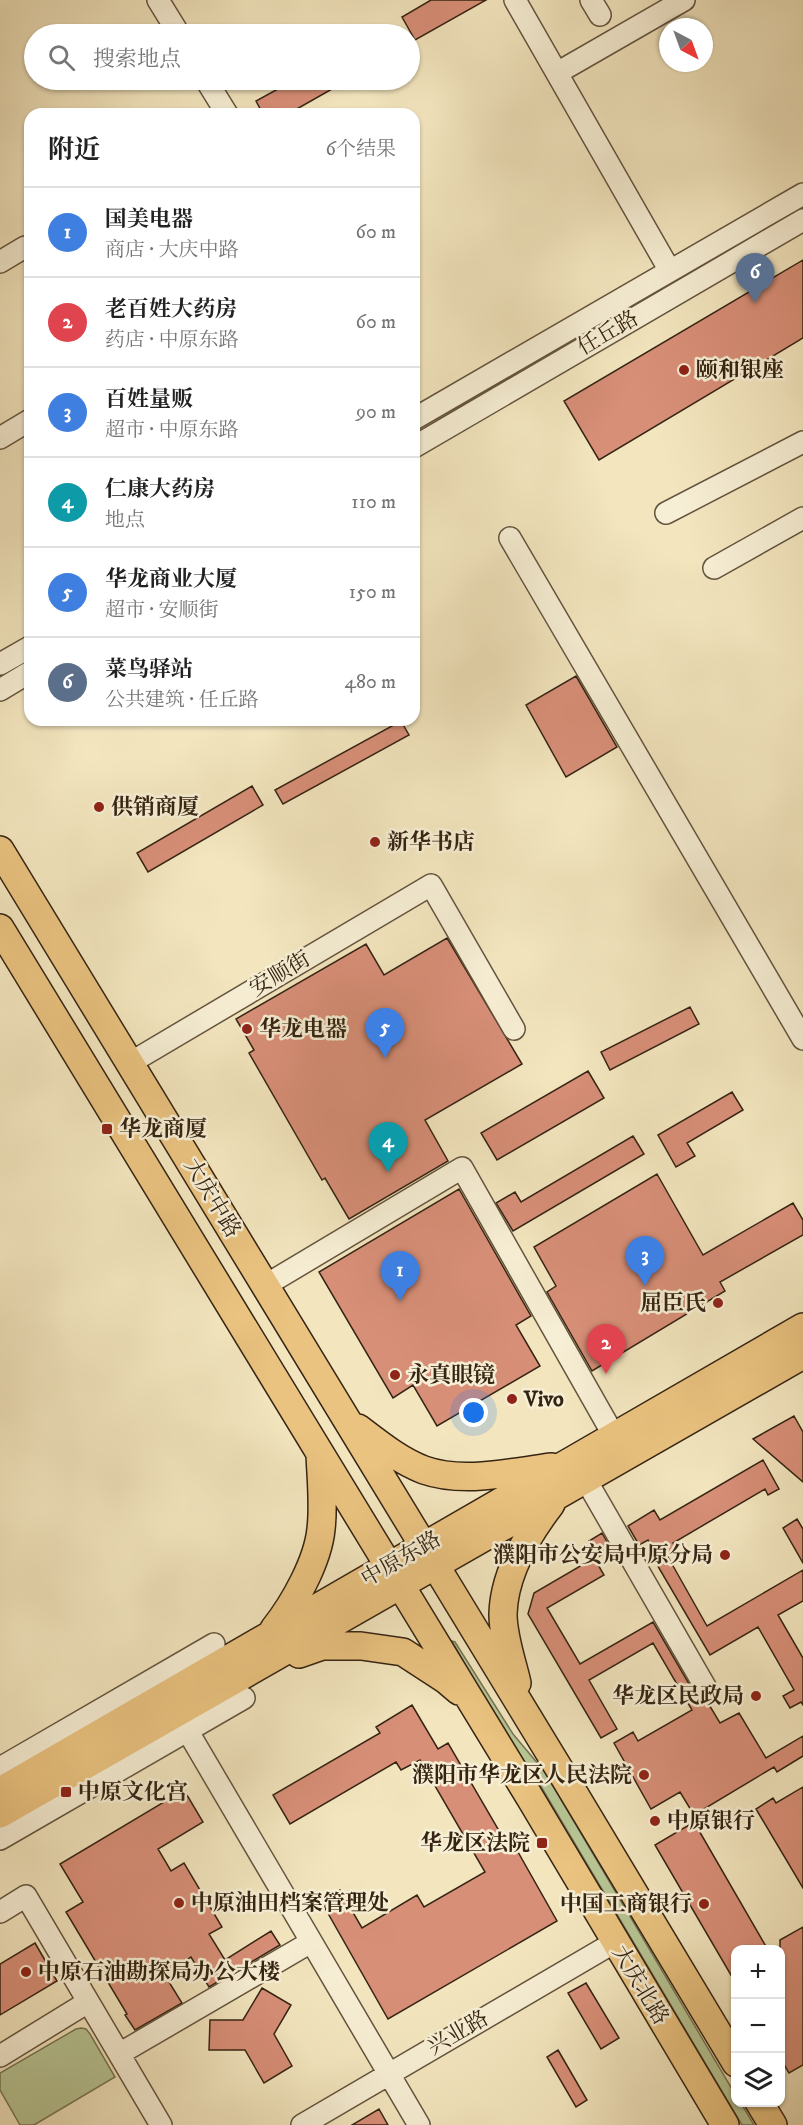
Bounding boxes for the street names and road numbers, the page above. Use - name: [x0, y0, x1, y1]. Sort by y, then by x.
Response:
- street label: 任丘路: [573, 305, 643, 361]
- street label: 安顺街: [245, 945, 315, 1003]
- street label: 大庆中路: [178, 1153, 246, 1243]
- street label: 中原东路: [356, 1525, 446, 1593]
- street label: 大庆北路: [606, 1940, 674, 2030]
- street label: 兴业路: [423, 2005, 493, 2061]

